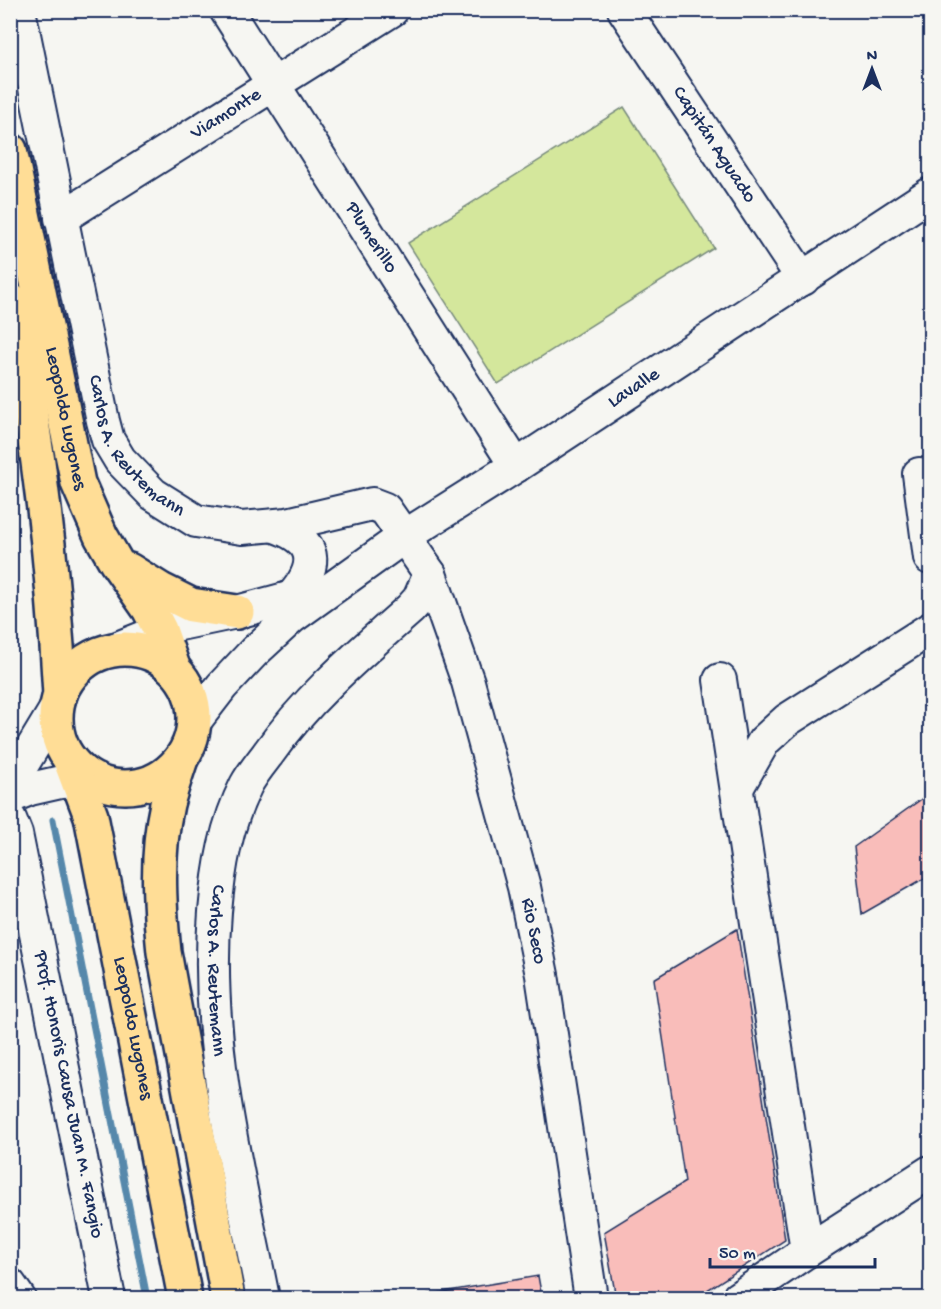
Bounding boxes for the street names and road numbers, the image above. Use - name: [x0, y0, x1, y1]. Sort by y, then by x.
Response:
- street label: Capitán Aguado: [667, 82, 761, 208]
- street label: Viamonte: [186, 83, 266, 146]
- street label: Plumerillo: [339, 197, 402, 278]
- street label: Leopoldo Lugones: [39, 345, 91, 494]
- street label: Lavalle: [604, 363, 665, 414]
- street label: Carlos A. Reutemann: [82, 373, 189, 523]
- street label: Carlos A. Reutemann: [201, 883, 230, 1058]
- street label: Rio Seco: [515, 896, 551, 966]
- street label: Prof. Honoris Causa Juan M. Fangio: [28, 948, 108, 1240]
- street label: Leopoldo Lugones: [107, 955, 158, 1102]

